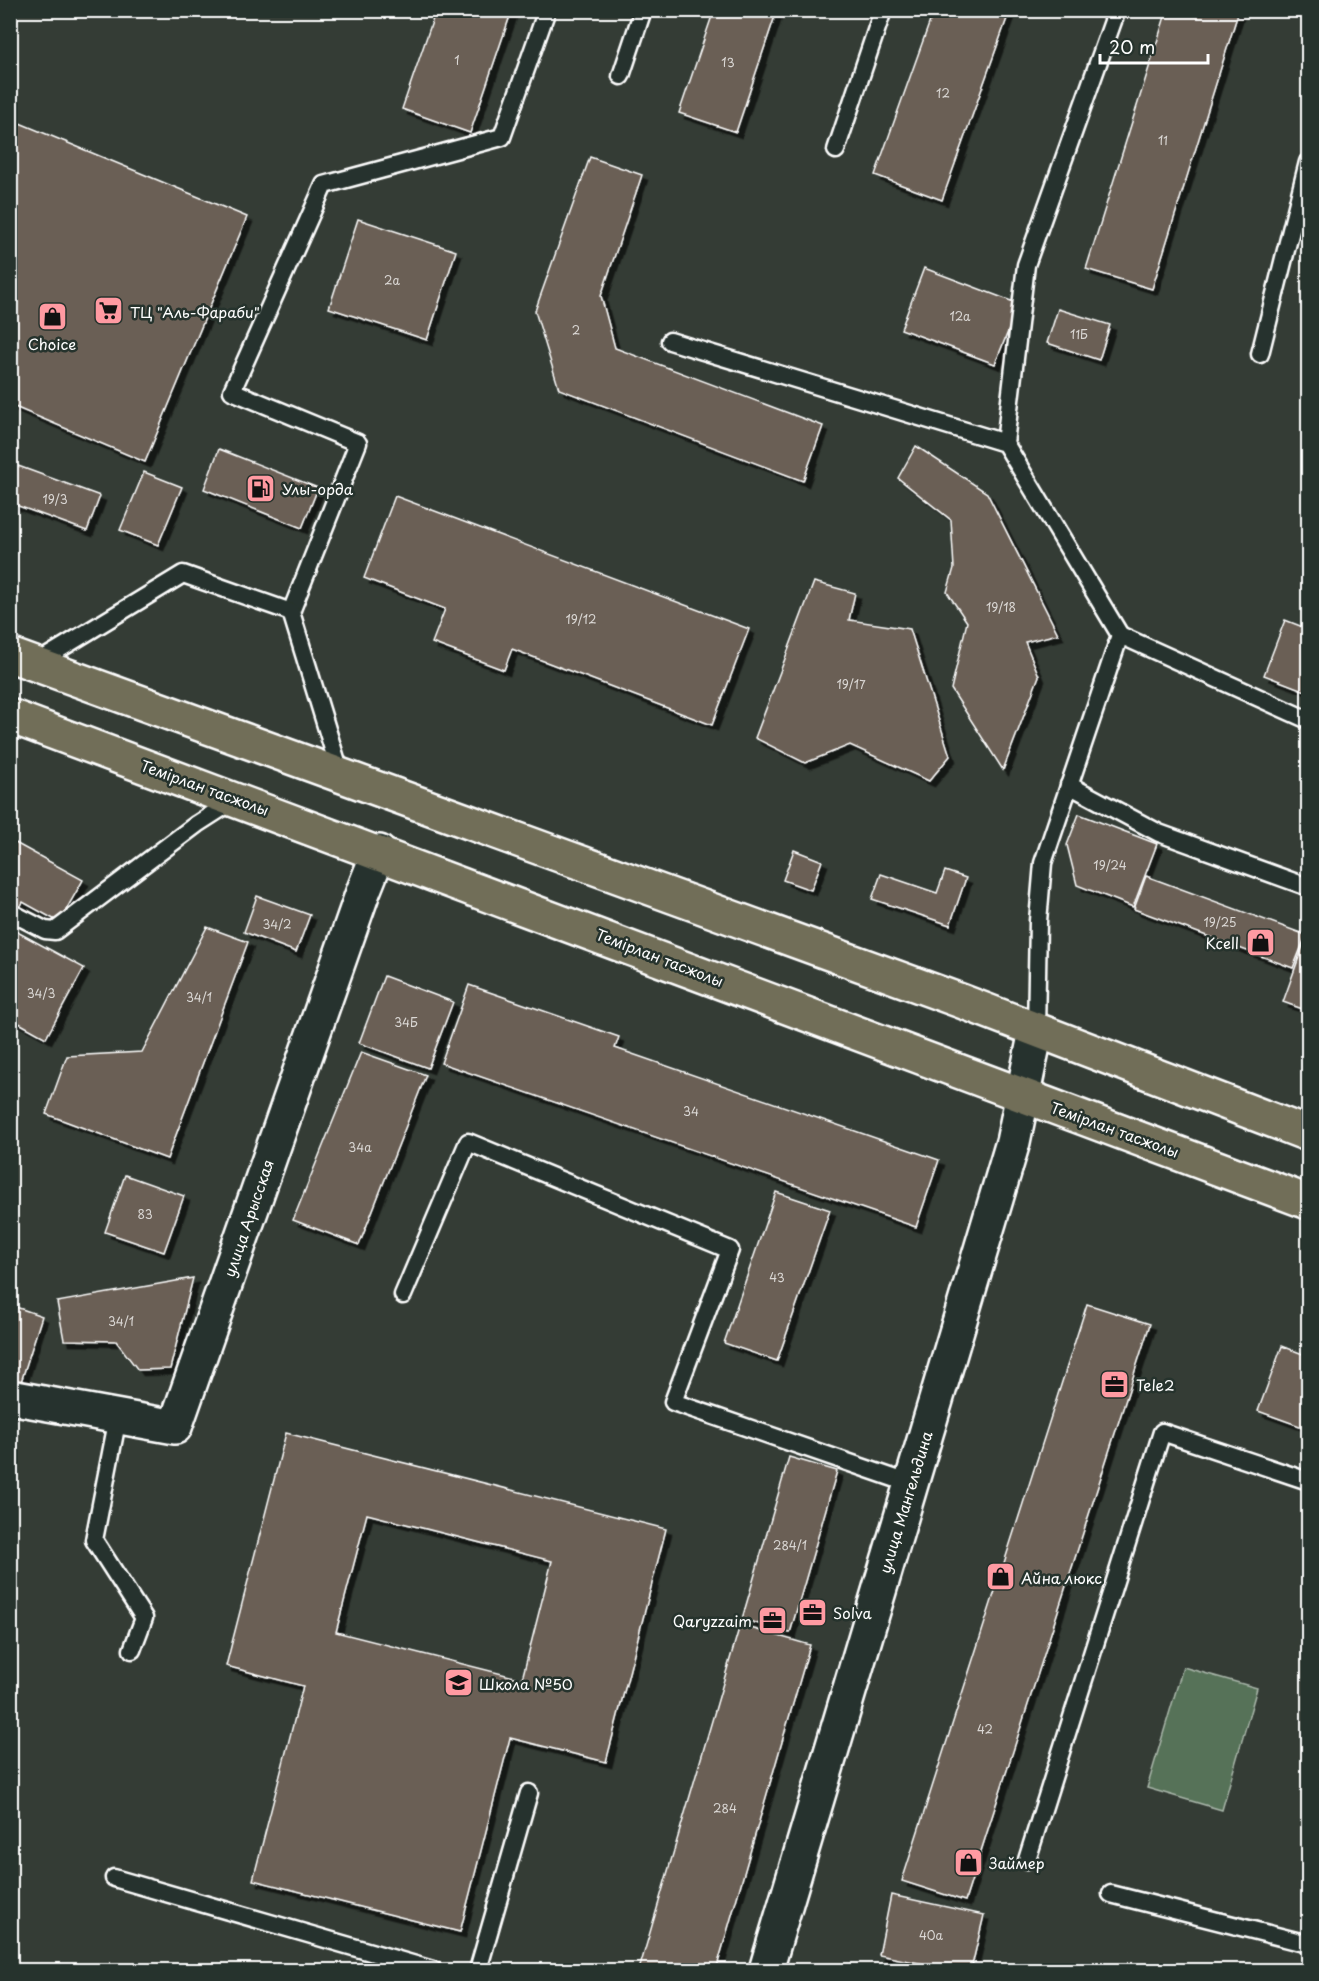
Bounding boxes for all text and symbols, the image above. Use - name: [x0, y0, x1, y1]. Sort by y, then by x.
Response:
- scale bar: [1100, 27, 1208, 65]
- text: 20 m: [1109, 33, 1155, 60]
- house number: 1: [454, 51, 460, 69]
- house number: 13: [721, 53, 735, 71]
- house number: 12: [936, 84, 950, 102]
- house number: 11: [1158, 131, 1168, 149]
- house number: 2а: [384, 271, 400, 289]
- supermarket icon: ТЦ "Аль-Фараби": [93, 295, 125, 327]
- shop icon: Choice: [36, 300, 68, 332]
- place label: ТЦ "Аль-Фараби": [130, 300, 260, 323]
- house number: 12а: [949, 307, 971, 325]
- house number: 2: [572, 321, 580, 339]
- house number: 11Б: [1070, 325, 1088, 343]
- place label: Choice: [28, 332, 76, 355]
- fuel station icon: Улы-орда: [245, 472, 277, 504]
- place label: Улы-орда: [282, 477, 354, 500]
- house number: 19/3: [42, 490, 68, 508]
- house number: 19/18: [986, 598, 1016, 616]
- house number: 19/12: [565, 610, 597, 628]
- house number: 19/17: [836, 675, 866, 693]
- street label: Темірлан тасжолы: [138, 753, 272, 821]
- house number: 19/24: [1093, 856, 1127, 874]
- house number: 19/25: [1203, 913, 1237, 931]
- house number: 34/2: [262, 915, 292, 933]
- street label: Темірлан тасжолы: [593, 922, 727, 992]
- shop icon: Kcell: [1244, 926, 1276, 958]
- place label: Kcell: [1205, 931, 1239, 954]
- house number: 34/3: [27, 984, 55, 1002]
- house number: 34/1: [186, 988, 212, 1006]
- house number: 34Б: [394, 1013, 418, 1031]
- street label: Темірлан тасжолы: [1048, 1095, 1182, 1163]
- house number: 34: [683, 1102, 699, 1120]
- house number: 34а: [348, 1138, 372, 1156]
- street label: улица Арысская: [217, 1156, 279, 1280]
- house number: 83: [137, 1205, 153, 1223]
- house number: 43: [769, 1268, 785, 1286]
- house number: 34/1: [108, 1312, 134, 1330]
- office icon: Tele2: [1099, 1368, 1131, 1400]
- place label: Tele2: [1136, 1373, 1175, 1396]
- street label: улица Мангельдина: [872, 1428, 938, 1576]
- house number: 284/1: [773, 1536, 807, 1554]
- shop icon: Айна люкс: [984, 1561, 1016, 1593]
- place label: Айна люкс: [1021, 1566, 1102, 1589]
- office icon: Solva: [796, 1596, 828, 1628]
- place label: Solva: [833, 1601, 872, 1624]
- office icon: Qaryzzaim: [757, 1604, 789, 1636]
- place label: Qaryzzaim: [673, 1609, 752, 1632]
- school or university icon: Школа №50: [442, 1667, 474, 1699]
- place label: Школа №50: [479, 1672, 573, 1695]
- house number: 42: [977, 1720, 993, 1738]
- house number: 284: [713, 1799, 737, 1817]
- shop icon: Займер: [952, 1846, 984, 1878]
- place label: Займер: [989, 1851, 1045, 1874]
- house number: 40а: [919, 1926, 944, 1944]

